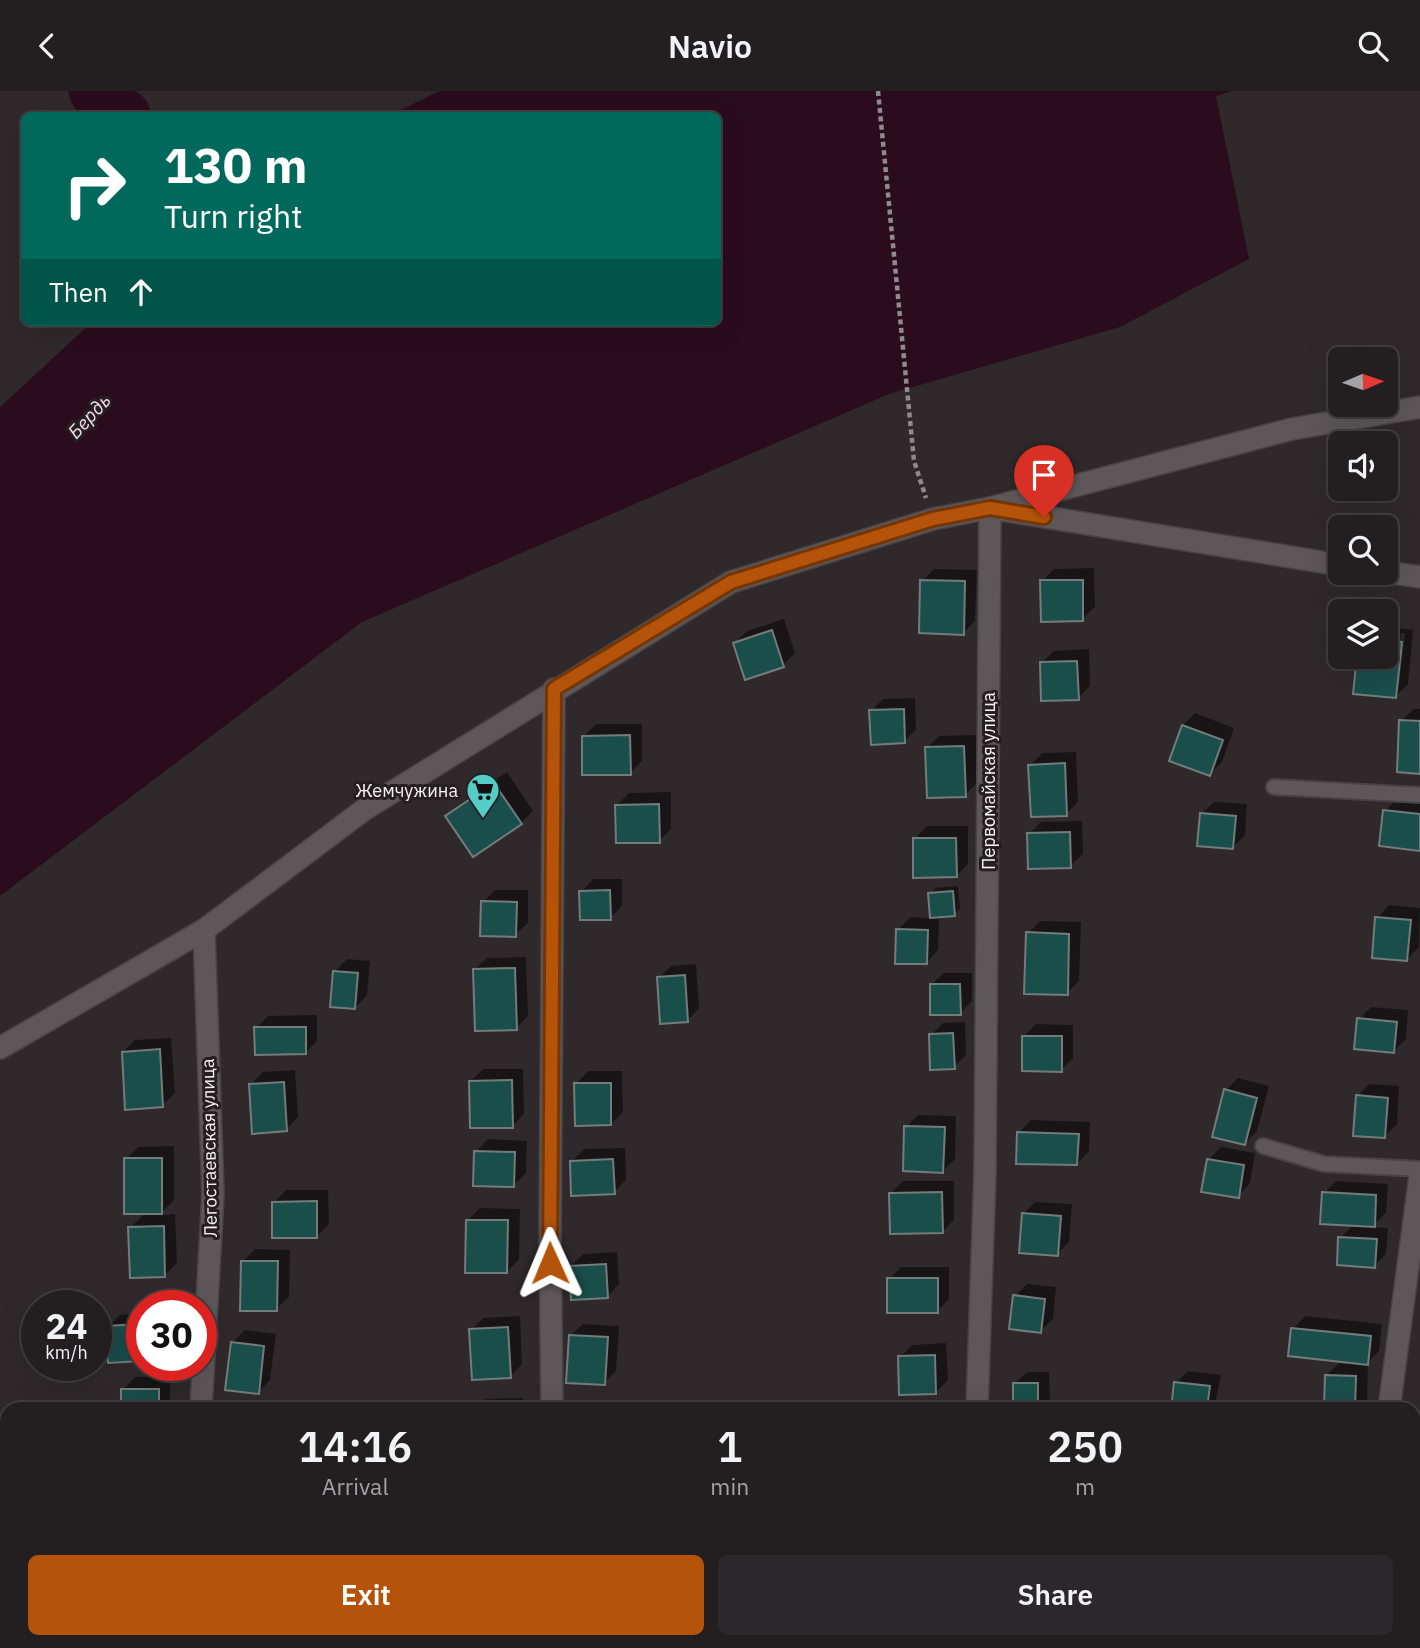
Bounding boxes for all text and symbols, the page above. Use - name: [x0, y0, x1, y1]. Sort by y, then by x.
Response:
- text: Navio: [668, 25, 752, 67]
- icon: back: [28, 27, 66, 65]
- icon: search: [1354, 27, 1392, 65]
- text: 130 m: [164, 133, 308, 196]
- icon: right: [49, 140, 140, 231]
- text: Turn right: [164, 195, 302, 237]
- icon: ahead: [122, 273, 160, 311]
- text: Then: [49, 275, 108, 309]
- north arrow: [1328, 347, 1398, 417]
- map controls: [1328, 347, 1398, 669]
- water label: Бердь: [62, 389, 116, 443]
- button: sound: [1328, 431, 1398, 501]
- pin: [1014, 445, 1074, 517]
- icon: arrive: [1025, 456, 1063, 494]
- button: search: [1328, 515, 1398, 585]
- button: layers: [1328, 599, 1398, 669]
- street label: Первомайская улица: [977, 692, 1000, 870]
- supermarket icon: Жемчужина: [464, 771, 502, 820]
- place label: Жемчужина: [355, 779, 458, 802]
- street label: Легостаевская улица: [196, 1058, 222, 1238]
- position arrow: [513, 1226, 587, 1300]
- speed limit sign: 30: [126, 1290, 217, 1381]
- text: 24: [45, 1303, 88, 1349]
- text: km/h: [45, 1341, 88, 1364]
- text: 14:16: [298, 1419, 412, 1474]
- text: 1: [717, 1419, 742, 1474]
- text: 250: [1047, 1419, 1123, 1474]
- text: Arrival: [322, 1471, 389, 1501]
- text: min: [710, 1471, 749, 1501]
- text: m: [1075, 1471, 1095, 1501]
- button: Exit: [28, 1555, 704, 1635]
- button: Share: [718, 1555, 1393, 1635]

